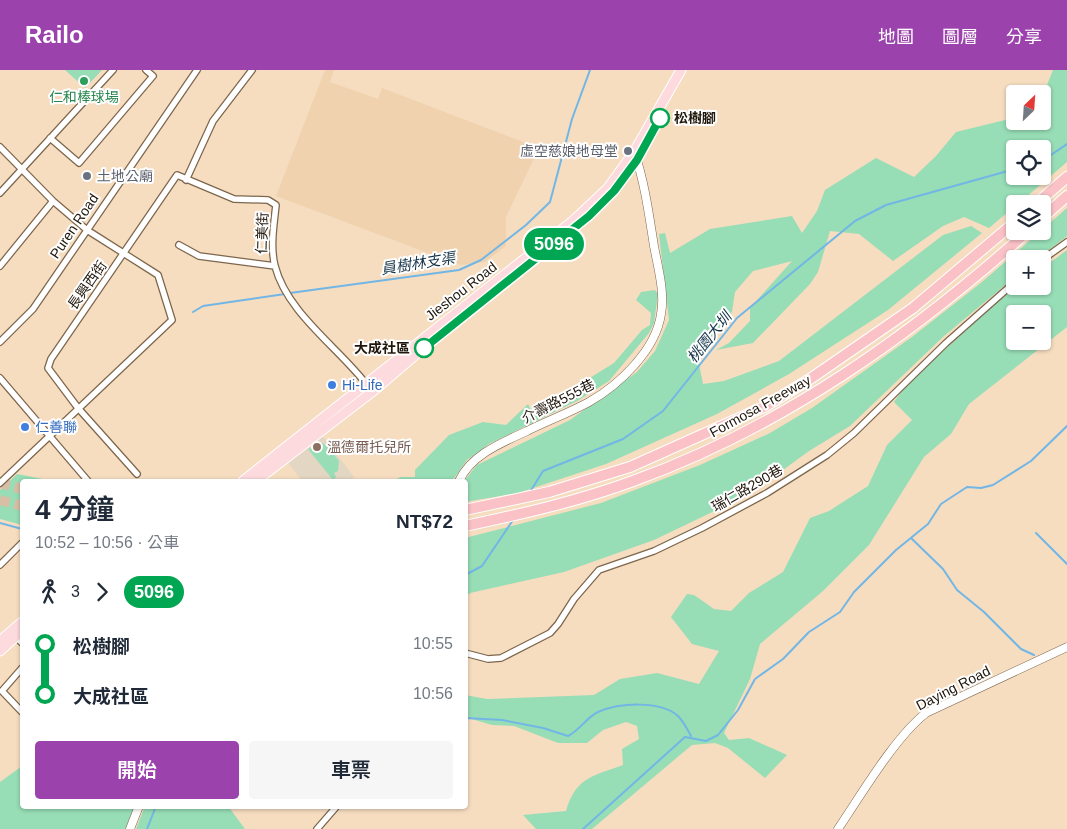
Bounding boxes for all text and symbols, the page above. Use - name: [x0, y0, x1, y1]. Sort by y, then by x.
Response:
- text: Railo: [25, 21, 84, 48]
- text: 地圖: [878, 27, 914, 47]
- text: 圖層: [942, 27, 978, 47]
- text: 分享: [1006, 27, 1042, 47]
- marker: 仁和棒球場: [78, 75, 90, 87]
- north arrow: [1006, 85, 1051, 130]
- map controls: [1006, 85, 1051, 350]
- place label: 仁和棒球場: [49, 89, 119, 105]
- marker: 松樹腳: [650, 108, 670, 128]
- place label: 松樹腳: [674, 110, 716, 126]
- button: locate: [1006, 140, 1051, 185]
- place label: 虛空慈娘地母堂: [520, 143, 618, 159]
- marker: 虛空慈娘地母堂: [622, 145, 634, 157]
- place label: 土地公廟: [97, 168, 153, 184]
- marker: 土地公廟: [81, 170, 93, 182]
- street label: Puren Road: [46, 191, 102, 261]
- button: layers: [1006, 195, 1051, 240]
- street label: 仁美街: [253, 212, 271, 254]
- line badge: 5096: [519, 228, 589, 260]
- text: 5096: [534, 234, 574, 254]
- water label: 員樹林支渠: [380, 248, 458, 277]
- button: +: [1006, 250, 1051, 295]
- street label: 長興西街: [64, 257, 110, 313]
- street label: Jieshou Road: [422, 258, 500, 324]
- button: −: [1006, 305, 1051, 350]
- water label: 桃園大圳: [684, 307, 736, 366]
- marker: 大成社區: [414, 338, 434, 358]
- place label: 大成社區: [354, 340, 410, 356]
- street label: Formosa Freeway: [707, 372, 813, 440]
- street label: 介壽路555巷: [519, 376, 597, 426]
- place label: Hi-Life: [342, 377, 383, 393]
- marker: Hi-Life: [326, 379, 338, 391]
- place label: 仁善聯: [35, 419, 77, 435]
- marker: 仁善聯: [19, 421, 31, 433]
- place label: 溫德爾托兒所: [327, 439, 411, 455]
- marker: 溫德爾托兒所: [311, 441, 323, 453]
- street label: 瑞仁路290巷: [709, 461, 785, 515]
- text: 4 分鐘: [35, 494, 114, 525]
- text: NT$72: [396, 511, 453, 532]
- text: 10:52 – 10:56 · 公車: [35, 534, 179, 551]
- icon: walk: [35, 578, 63, 606]
- icon: forward: [88, 578, 116, 606]
- text: 5096: [134, 582, 174, 602]
- text: 3: [71, 583, 80, 600]
- text: 10:55: [413, 635, 453, 652]
- text: 松樹腳: [73, 636, 130, 657]
- street label: Daying Road: [913, 662, 993, 714]
- text: 10:56: [413, 685, 453, 702]
- text: 大成社區: [73, 686, 149, 707]
- button: 開始: [35, 741, 239, 799]
- button: 車票: [249, 741, 453, 799]

